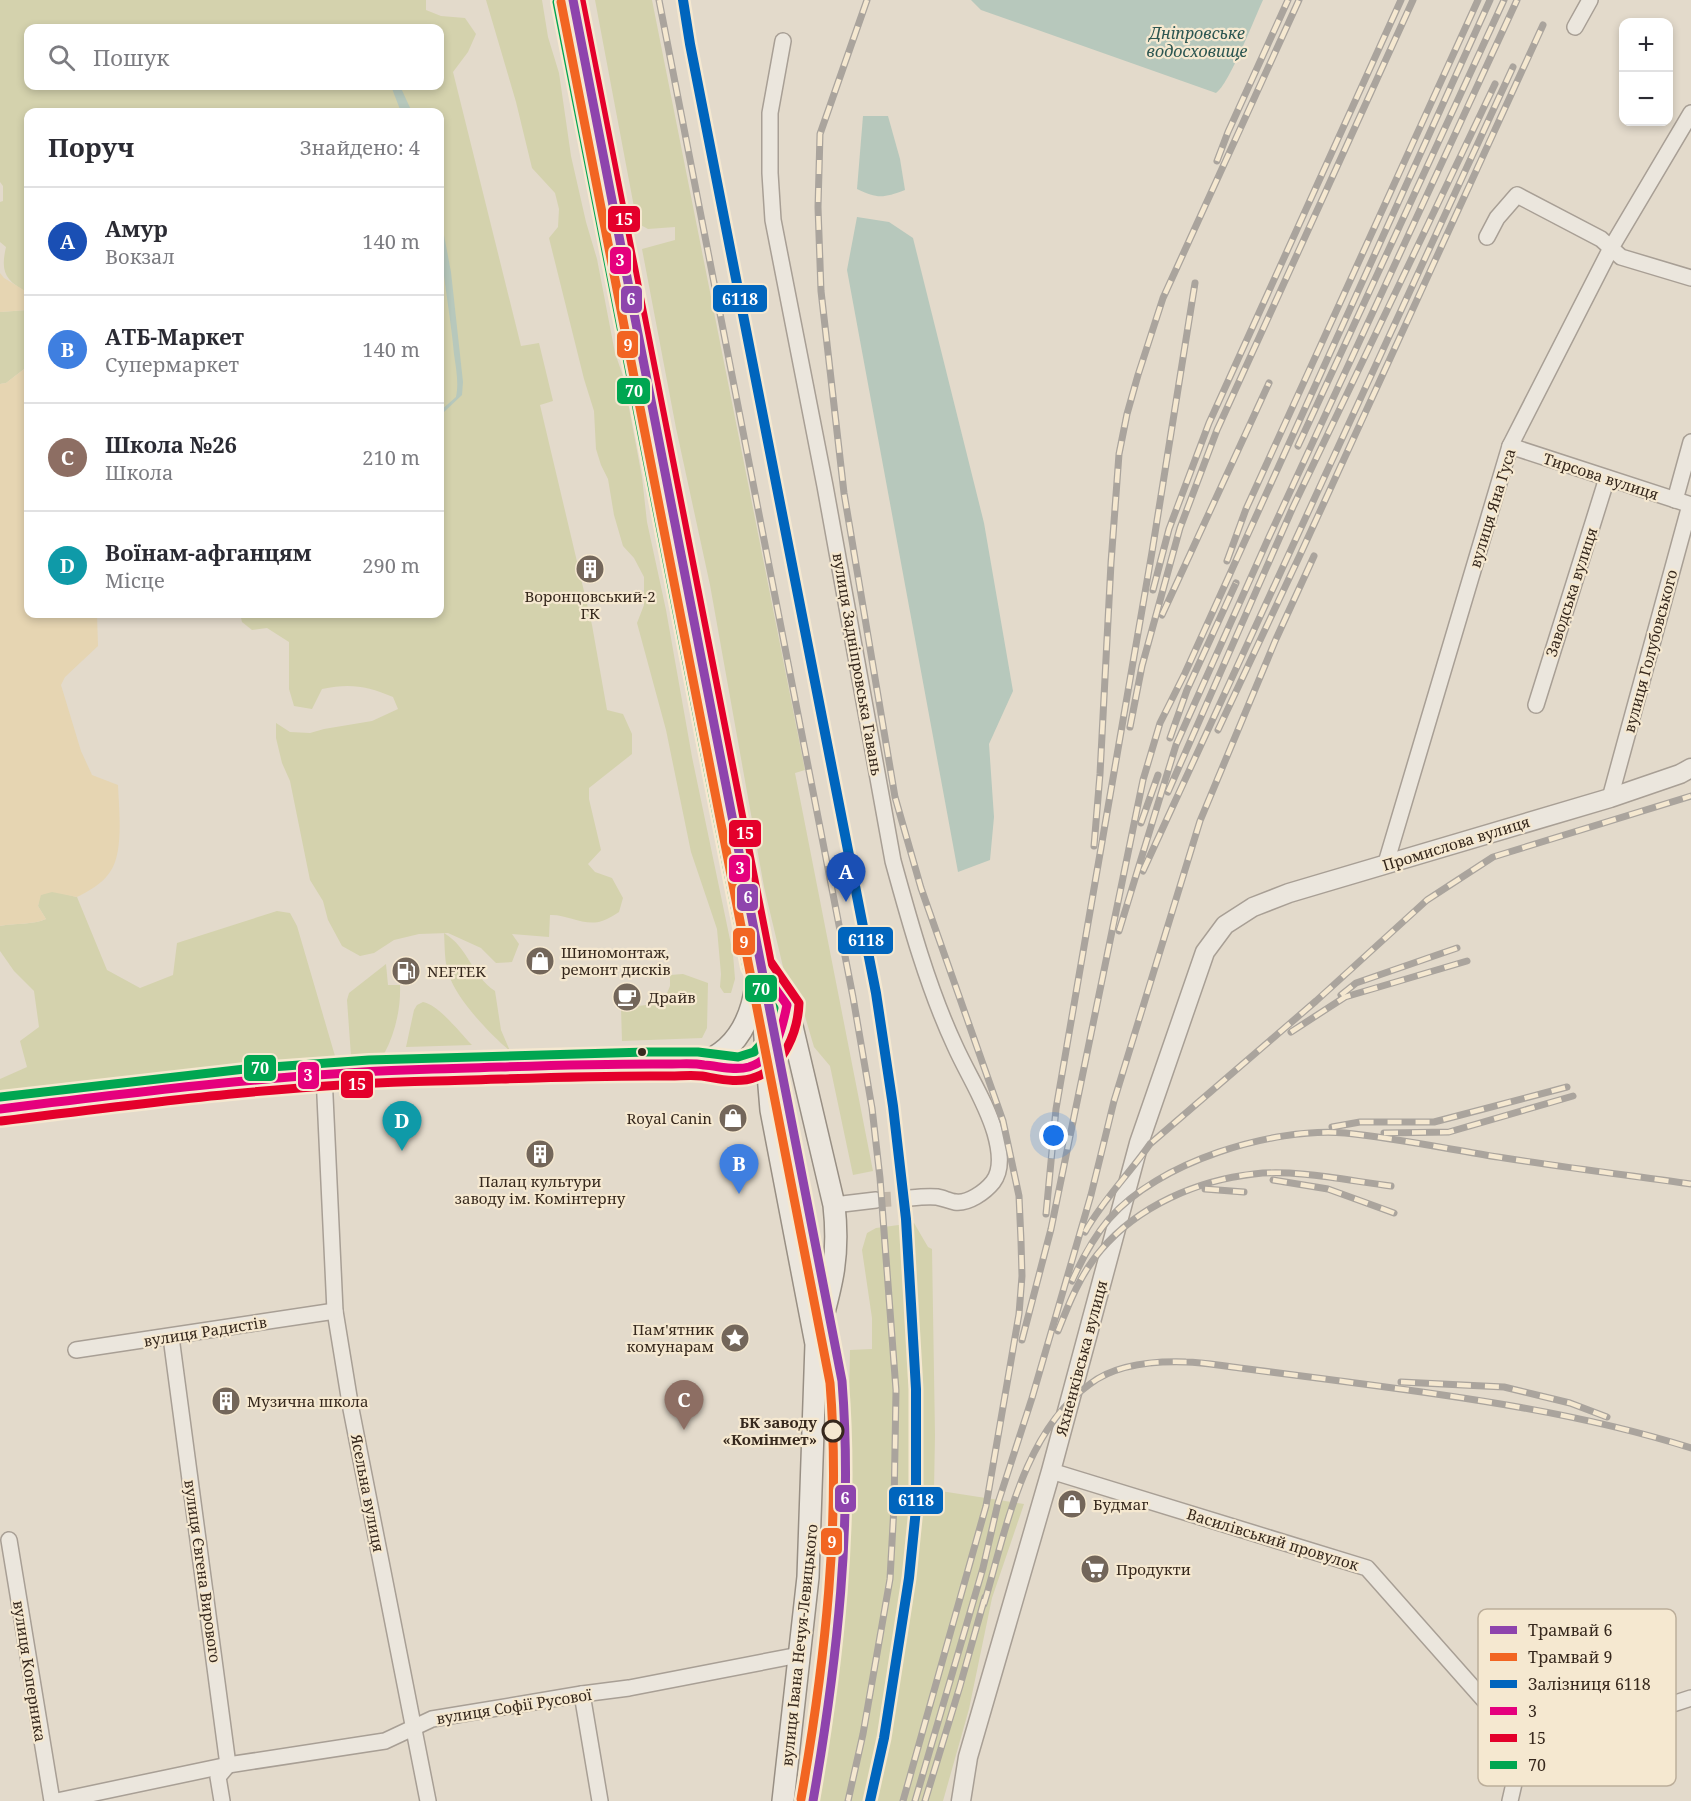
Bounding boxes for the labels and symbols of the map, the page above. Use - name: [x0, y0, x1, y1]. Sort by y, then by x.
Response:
- water label: Дніпровське водосховище: [1146, 22, 1248, 62]
- line badge: 15: [607, 205, 641, 233]
- text: 15: [615, 208, 633, 230]
- line badge: 3: [609, 246, 632, 275]
- text: 3: [615, 249, 625, 271]
- line badge: 6118: [712, 284, 768, 313]
- line badge: 6: [620, 285, 643, 314]
- text: 6: [626, 288, 636, 310]
- text: 6118: [722, 288, 758, 310]
- line badge: 9: [616, 330, 639, 359]
- text: 9: [623, 334, 633, 356]
- line badge: 70: [616, 377, 651, 405]
- text: 70: [625, 380, 643, 402]
- street label: вулиця Яна Гуса: [1464, 446, 1520, 570]
- street label: Тирсова вулиця: [1541, 448, 1661, 504]
- street label: Заводська вулиця: [1541, 525, 1601, 659]
- street label: вулиця Задніпровська Гавань: [829, 551, 887, 777]
- building icon: Воронцовський-2 ГК: [574, 553, 606, 585]
- street label: вулиця Голубовського: [1619, 567, 1681, 735]
- place label: Воронцовський-2 ГК: [524, 586, 656, 623]
- street label: Промислова вулиця: [1380, 811, 1532, 875]
- line badge: 15: [728, 819, 762, 848]
- text: 15: [736, 822, 754, 844]
- pin: A: [826, 852, 866, 902]
- line badge: 3: [728, 854, 751, 883]
- text: 3: [735, 857, 745, 879]
- line badge: 6: [736, 883, 759, 912]
- text: 6: [743, 886, 753, 908]
- line badge: 6118: [837, 926, 894, 955]
- line badge: 9: [732, 927, 756, 956]
- text: 6118: [848, 929, 884, 951]
- text: 9: [739, 931, 749, 953]
- place label: Шиномонтаж, ремонт дисків: [561, 942, 671, 979]
- shop icon: Шиномонтаж, ремонт дисків: [524, 945, 556, 977]
- fuel station icon: NEFTEK: [390, 955, 422, 987]
- place label: NEFTEK: [427, 961, 486, 981]
- line badge: 70: [744, 974, 778, 1003]
- text: 70: [752, 978, 770, 1000]
- cafe icon: Драйв: [611, 981, 643, 1013]
- place label: Драйв: [648, 987, 696, 1007]
- unlabelled marker: [636, 1046, 648, 1058]
- line badge: 70: [243, 1054, 277, 1082]
- text: 70: [251, 1057, 269, 1079]
- line badge: 3: [297, 1061, 320, 1090]
- text: 3: [303, 1064, 313, 1086]
- line badge: 15: [340, 1070, 374, 1099]
- text: 15: [348, 1073, 366, 1095]
- pin: D: [382, 1102, 422, 1151]
- shop icon: Royal Canin: [717, 1102, 749, 1134]
- place label: Royal Canin: [627, 1108, 712, 1128]
- your location: [1039, 1121, 1068, 1150]
- building icon: Палац культури заводу ім. Комінтерну: [524, 1138, 556, 1170]
- pin: B: [720, 1144, 758, 1194]
- place label: Палац культури заводу ім. Комінтерну: [455, 1171, 626, 1208]
- street label: Яхненківська вулиця: [1050, 1278, 1111, 1439]
- street label: вулиця Радистів: [142, 1311, 268, 1351]
- place label: Пам'ятник комунарам: [626, 1319, 714, 1356]
- place icon: Пам'ятник комунарам: [719, 1322, 751, 1354]
- pin: C: [664, 1380, 704, 1430]
- building icon: Музична школа: [210, 1385, 242, 1417]
- place label: Музична школа: [247, 1391, 369, 1411]
- place label: БК заводу «Комінмет»: [723, 1412, 818, 1449]
- marker: БК заводу «Комінмет»: [822, 1420, 844, 1442]
- street label: Ясельна вулиця: [347, 1431, 389, 1554]
- street label: вулиця Євгена Вирового: [180, 1478, 226, 1664]
- line badge: 6: [834, 1484, 857, 1513]
- line badge: 6118: [888, 1486, 944, 1515]
- text: 6: [840, 1487, 850, 1509]
- shop icon: Будмаг: [1056, 1488, 1088, 1520]
- text: 6118: [898, 1489, 934, 1511]
- place label: Будмаг: [1093, 1494, 1148, 1514]
- street label: Василівський провулок: [1185, 1503, 1361, 1575]
- street label: вулиця Івана Нечуя-Левицького: [776, 1523, 822, 1767]
- line badge: 9: [820, 1527, 843, 1556]
- text: 9: [827, 1531, 837, 1553]
- supermarket icon: Продукти: [1079, 1553, 1111, 1585]
- place label: Продукти: [1116, 1559, 1191, 1579]
- street label: вулиця Коперника: [9, 1599, 51, 1743]
- legend: [1478, 1609, 1676, 1786]
- text: Трамвай 6: [1528, 1619, 1612, 1641]
- text: Трамвай 9: [1528, 1646, 1612, 1668]
- text: Залізниця 6118: [1528, 1673, 1651, 1695]
- street label: вулиця Софії Русової: [435, 1684, 593, 1728]
- text: 3: [1528, 1700, 1537, 1722]
- text: 15: [1528, 1727, 1546, 1749]
- text: 70: [1528, 1754, 1546, 1776]

